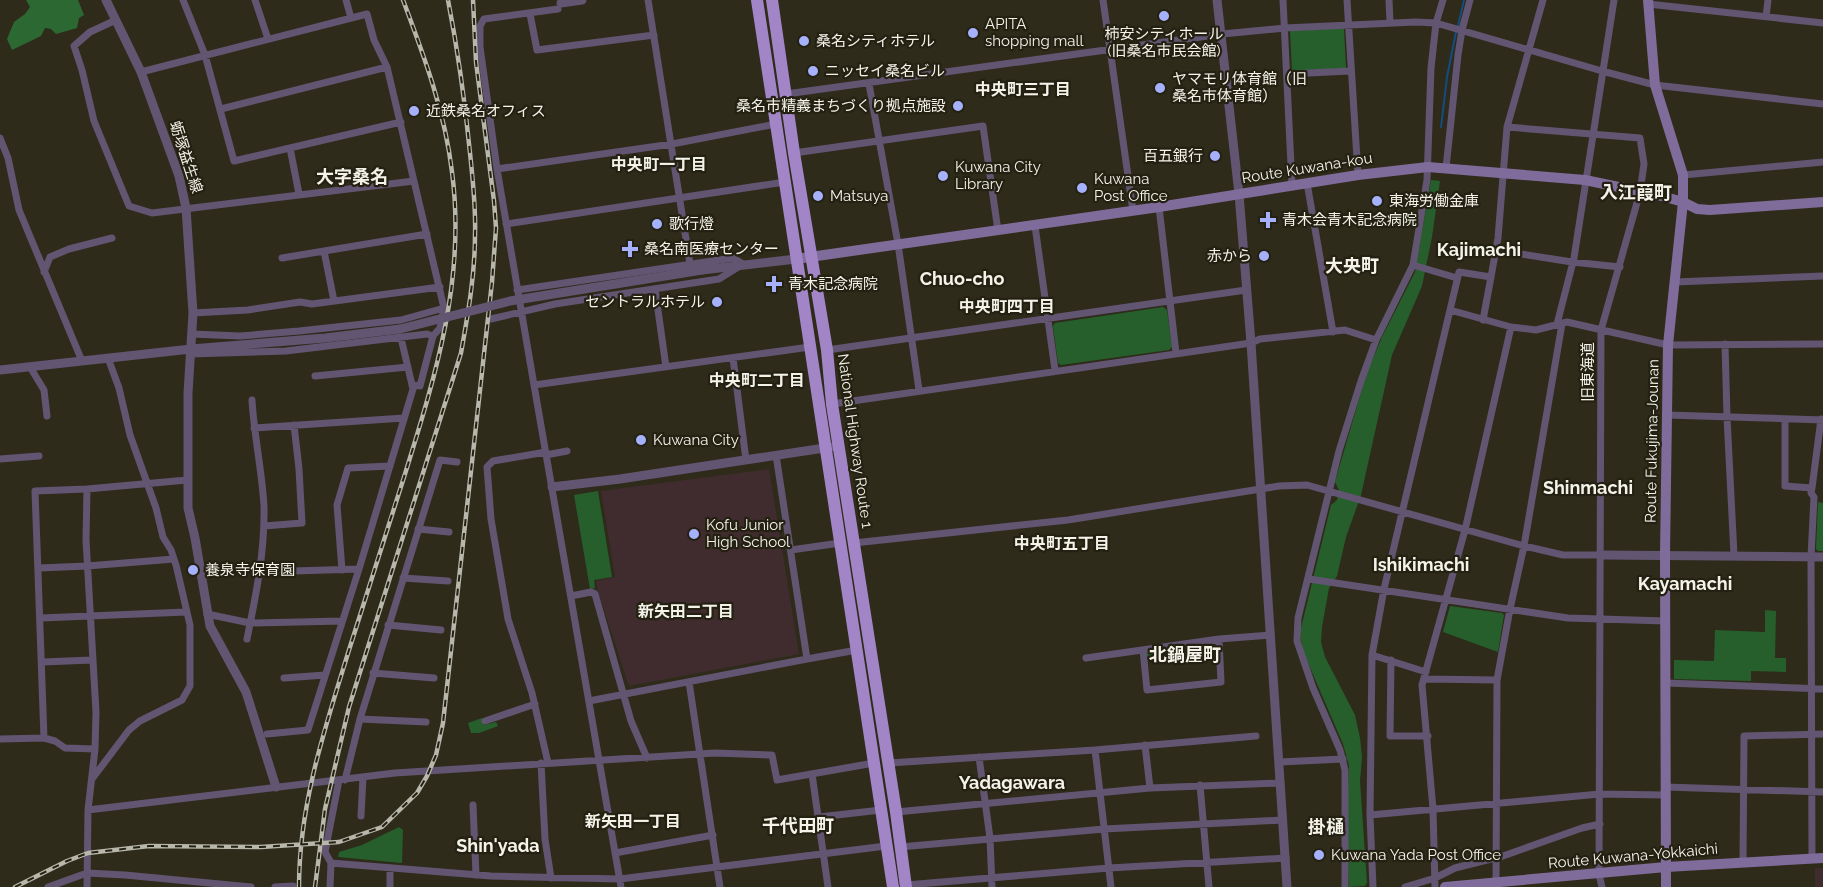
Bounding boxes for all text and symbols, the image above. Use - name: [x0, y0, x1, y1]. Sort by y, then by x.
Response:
- marker: 柿安シティホール (旧桑名市民会館): [1157, 9, 1171, 23]
- place label: APITA shopping mall: [985, 15, 1085, 50]
- place label: 柿安シティホール (旧桑名市民会館): [1104, 25, 1224, 60]
- marker: APITA shopping mall: [966, 26, 980, 40]
- place label: 桑名シティホテル: [816, 32, 935, 50]
- marker: 桑名シティホテル: [797, 34, 811, 48]
- place label: ニッセイ桑名ビル: [825, 62, 945, 80]
- marker: ニッセイ桑名ビル: [806, 64, 820, 78]
- place label: ヤマモリ体育館（旧 桑名市体育館）: [1172, 70, 1307, 105]
- district label: 中央町三丁目: [975, 80, 1071, 99]
- marker: ヤマモリ体育館（旧 桑名市体育館）: [1153, 81, 1167, 95]
- place label: 桑名市精義まちづくり拠点施設: [736, 97, 946, 115]
- marker: 桑名市精義まちづくり拠点施設: [951, 99, 965, 113]
- place label: 近鉄桑名オフィス: [426, 102, 546, 120]
- marker: 近鉄桑名オフィス: [407, 104, 421, 118]
- street label: 蛎塚益生線: [166, 119, 206, 195]
- place label: 百五銀行: [1143, 147, 1203, 165]
- marker: 百五銀行: [1208, 149, 1222, 163]
- street label: Route Kuwana-kou: [1240, 149, 1374, 187]
- district label: 中央町一丁目: [611, 155, 707, 174]
- place label: Kuwana City Library: [955, 158, 1041, 193]
- district label: 大字桑名: [316, 166, 388, 187]
- marker: Kuwana City Library: [936, 169, 950, 183]
- place label: Kuwana Post Office: [1094, 170, 1168, 205]
- marker: Kuwana Post Office: [1075, 181, 1089, 195]
- district label: 入江葭町: [1600, 182, 1672, 203]
- place label: Matsuya: [830, 187, 888, 205]
- marker: Matsuya: [811, 189, 825, 203]
- place label: 東海労働金庫: [1389, 192, 1479, 210]
- marker: 東海労働金庫: [1370, 194, 1384, 208]
- marker: 青木会青木記念病院: [1259, 211, 1277, 229]
- place label: 青木会青木記念病院: [1282, 211, 1417, 229]
- place label: 歌行燈: [669, 215, 714, 233]
- marker: 歌行燈: [650, 217, 664, 231]
- district label: Kajimachi: [1437, 239, 1521, 260]
- marker: 桑名南医療センター: [621, 240, 639, 258]
- place label: 桑名南医療センター: [644, 240, 779, 258]
- place label: 赤から: [1207, 247, 1252, 265]
- marker: 赤から: [1257, 249, 1271, 263]
- district label: 大央町: [1325, 255, 1379, 276]
- district label: Chuo-cho: [920, 268, 1004, 289]
- marker: 青木記念病院: [765, 275, 783, 293]
- place label: 青木記念病院: [788, 275, 878, 293]
- place label: セントラルホテル: [585, 293, 705, 311]
- marker: セントラルホテル: [710, 295, 724, 309]
- district label: 中央町四丁目: [959, 297, 1055, 316]
- street label: 旧東海道: [1579, 342, 1597, 402]
- street label: National Highway Route 1: [834, 352, 876, 530]
- street label: Route Fukujima-Jounan: [1642, 359, 1662, 523]
- district label: 中央町二丁目: [709, 371, 805, 390]
- place label: Kuwana City: [653, 431, 739, 449]
- marker: Kuwana City: [634, 433, 648, 447]
- district label: Shinmachi: [1543, 477, 1633, 498]
- place label: Kofu Junior High School: [706, 516, 791, 551]
- marker: Kofu Junior High School: [687, 527, 701, 541]
- district label: 中央町五丁目: [1014, 534, 1110, 553]
- district label: Ishikimachi: [1373, 554, 1469, 575]
- place label: 養泉寺保育園: [205, 561, 295, 579]
- marker: 養泉寺保育園: [186, 563, 200, 577]
- district label: Kayamachi: [1638, 573, 1732, 594]
- district label: 新矢田二丁目: [638, 602, 734, 621]
- district label: 北鍋屋町: [1149, 644, 1221, 665]
- district label: Yadagawara: [959, 772, 1065, 793]
- district label: 新矢田一丁目: [585, 812, 681, 831]
- district label: 千代田町: [762, 815, 834, 836]
- district label: 掛樋: [1308, 816, 1344, 837]
- district label: Shin'yada: [456, 835, 540, 856]
- street label: Route Kuwana-Yokkaichi: [1547, 840, 1719, 872]
- place label: Kuwana Yada Post Office: [1331, 846, 1501, 864]
- marker: Kuwana Yada Post Office: [1312, 848, 1326, 862]

